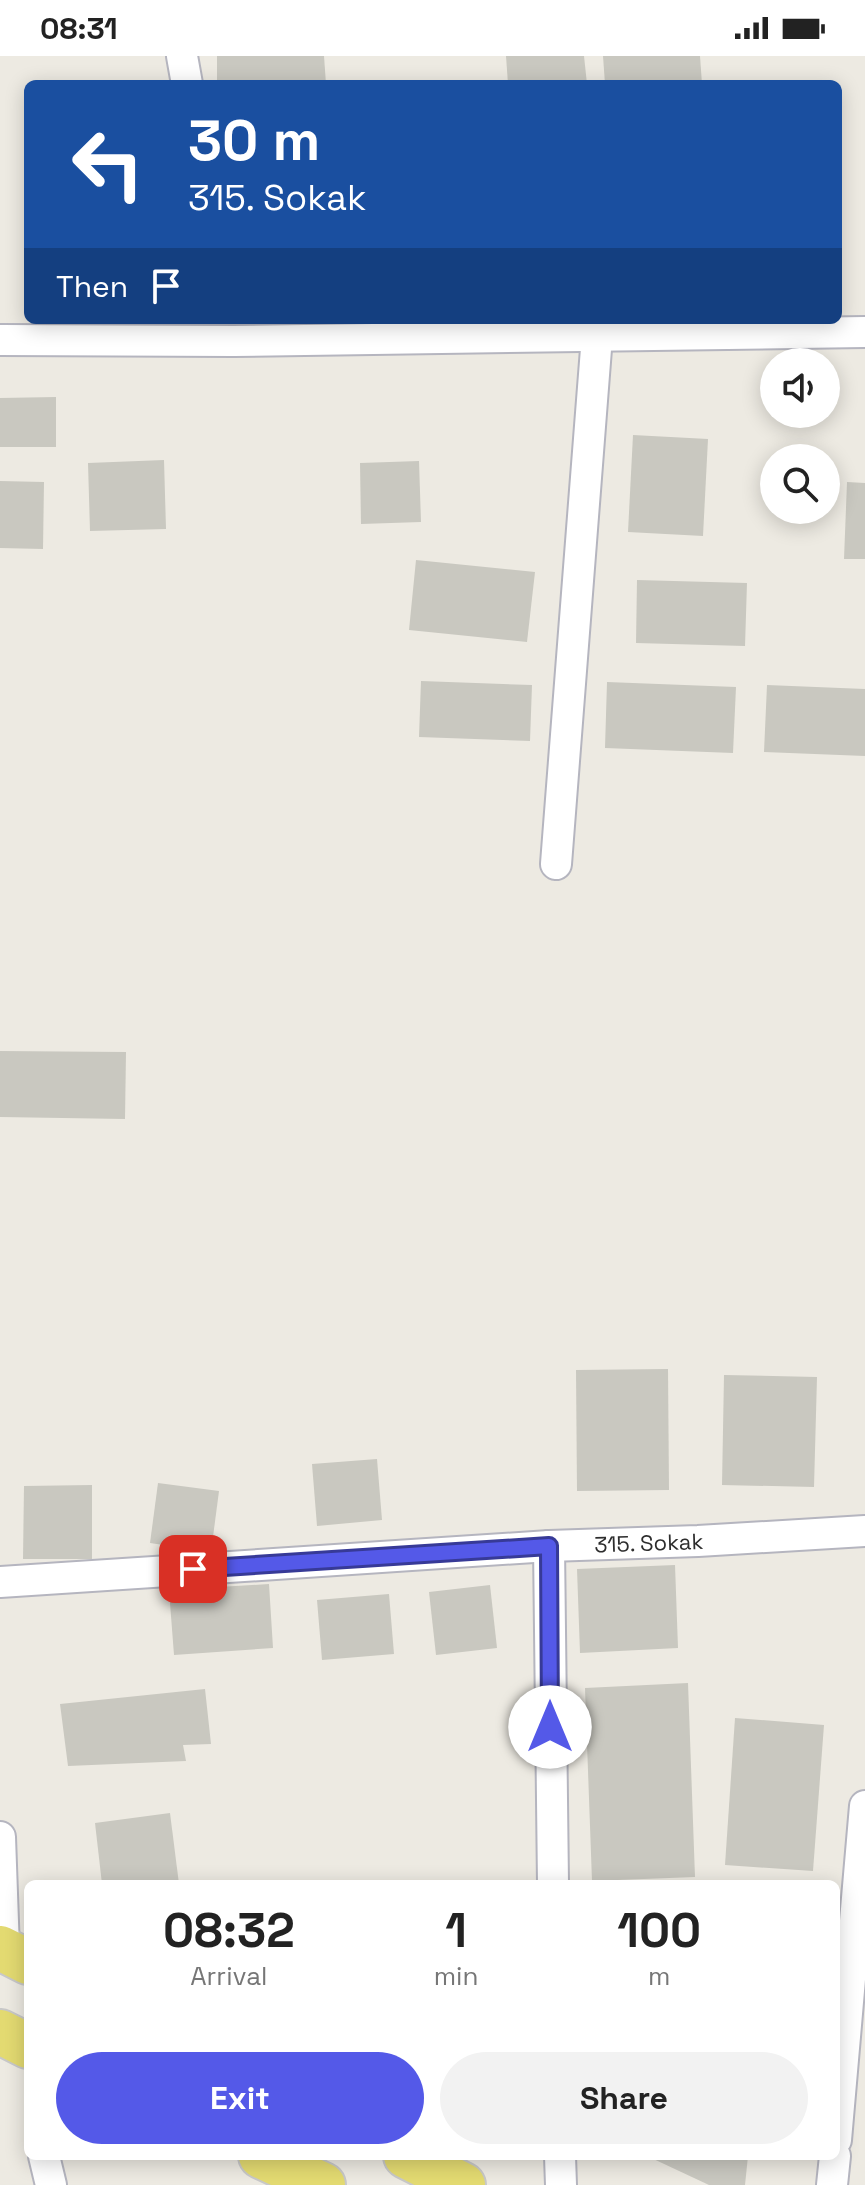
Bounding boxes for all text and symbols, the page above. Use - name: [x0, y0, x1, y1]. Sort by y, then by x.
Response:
- text: 08:31: [40, 9, 118, 48]
- text: 30 m: [188, 105, 320, 176]
- icon: left: [56, 112, 160, 216]
- text: 315. Sokak: [188, 175, 366, 221]
- icon: arrive: [144, 264, 188, 308]
- text: Then: [56, 267, 128, 306]
- map controls: [760, 348, 840, 524]
- button: sound: [760, 348, 840, 428]
- button: search: [760, 444, 840, 524]
- street label: 315. Sokak: [594, 1527, 704, 1558]
- pin: [159, 1535, 227, 1603]
- icon: arrive: [171, 1547, 215, 1591]
- position arrow: [508, 1685, 592, 1769]
- text: 08:32: [163, 1900, 295, 1961]
- text: 1: [445, 1900, 467, 1961]
- text: 100: [617, 1900, 701, 1961]
- text: Arrival: [190, 1959, 267, 1993]
- text: min: [434, 1959, 478, 1993]
- text: m: [648, 1959, 670, 1993]
- button: Exit: [56, 2052, 424, 2144]
- button: Share: [440, 2052, 808, 2144]

